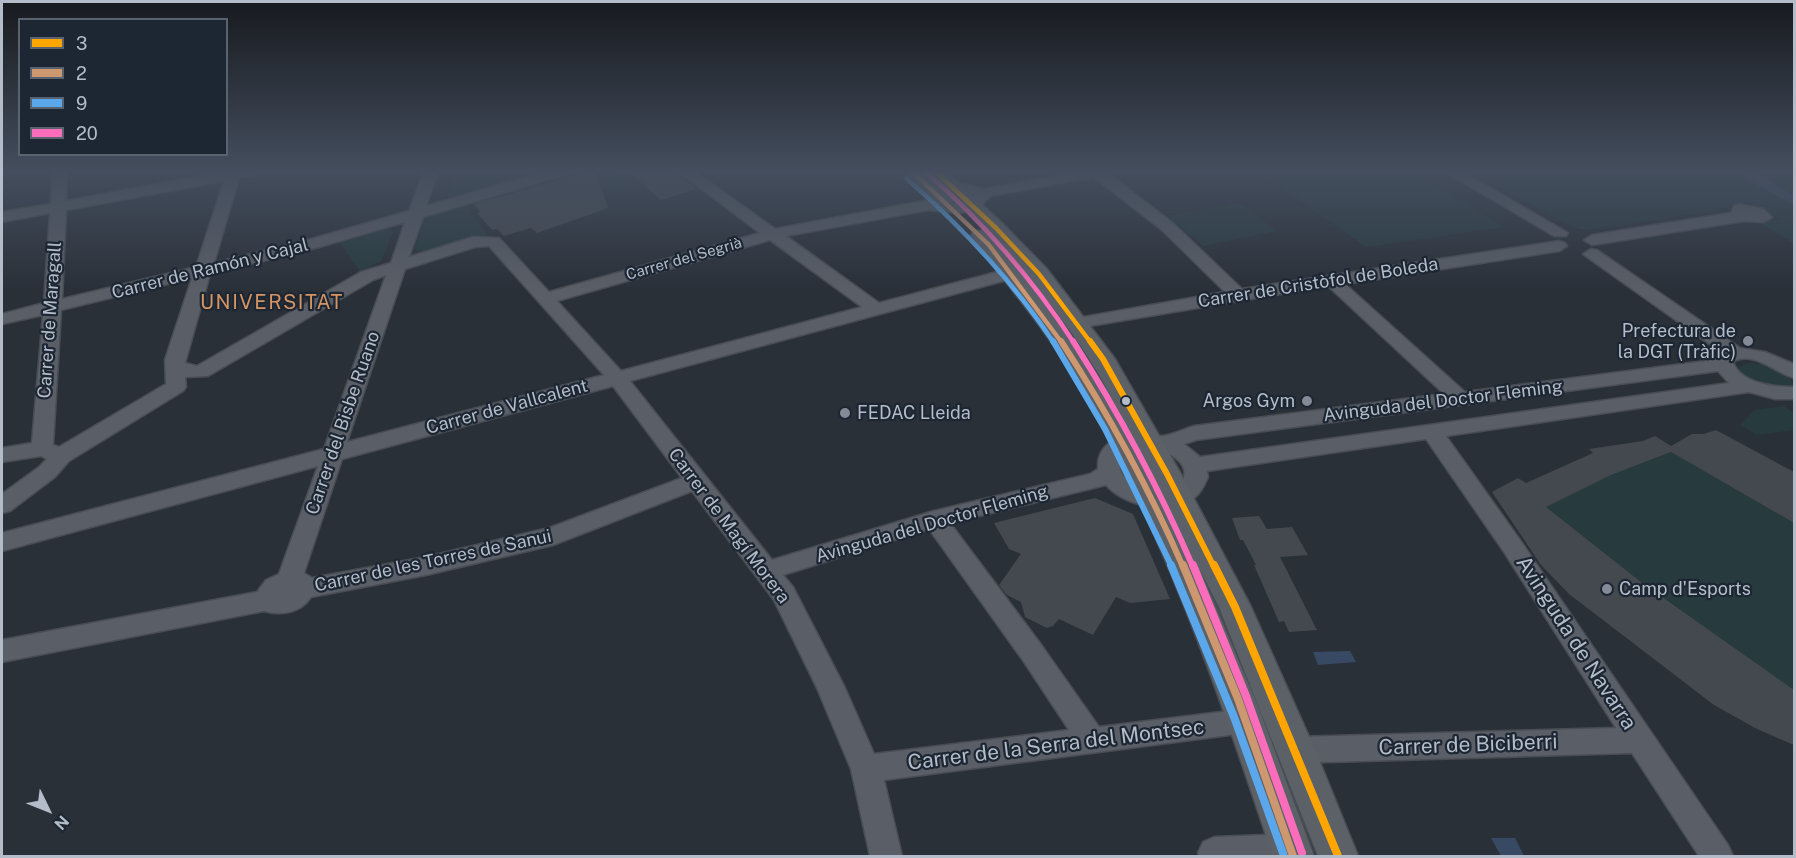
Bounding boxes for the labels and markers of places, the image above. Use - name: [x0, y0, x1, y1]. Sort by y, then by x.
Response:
- place label: Prefectura de la DGT (Tràfic): [1618, 320, 1736, 362]
- marker: Prefectura de la DGT (Tràfic): [1741, 334, 1755, 348]
- place label: Argos Gym: [1203, 390, 1295, 412]
- marker: Argos Gym: [1300, 394, 1314, 408]
- unlabelled marker: [1120, 395, 1132, 407]
- place label: FEDAC Lleida: [857, 402, 971, 424]
- marker: FEDAC Lleida: [838, 406, 852, 420]
- place label: Camp d'Esports: [1619, 578, 1751, 600]
- marker: Camp d'Esports: [1600, 582, 1614, 596]

